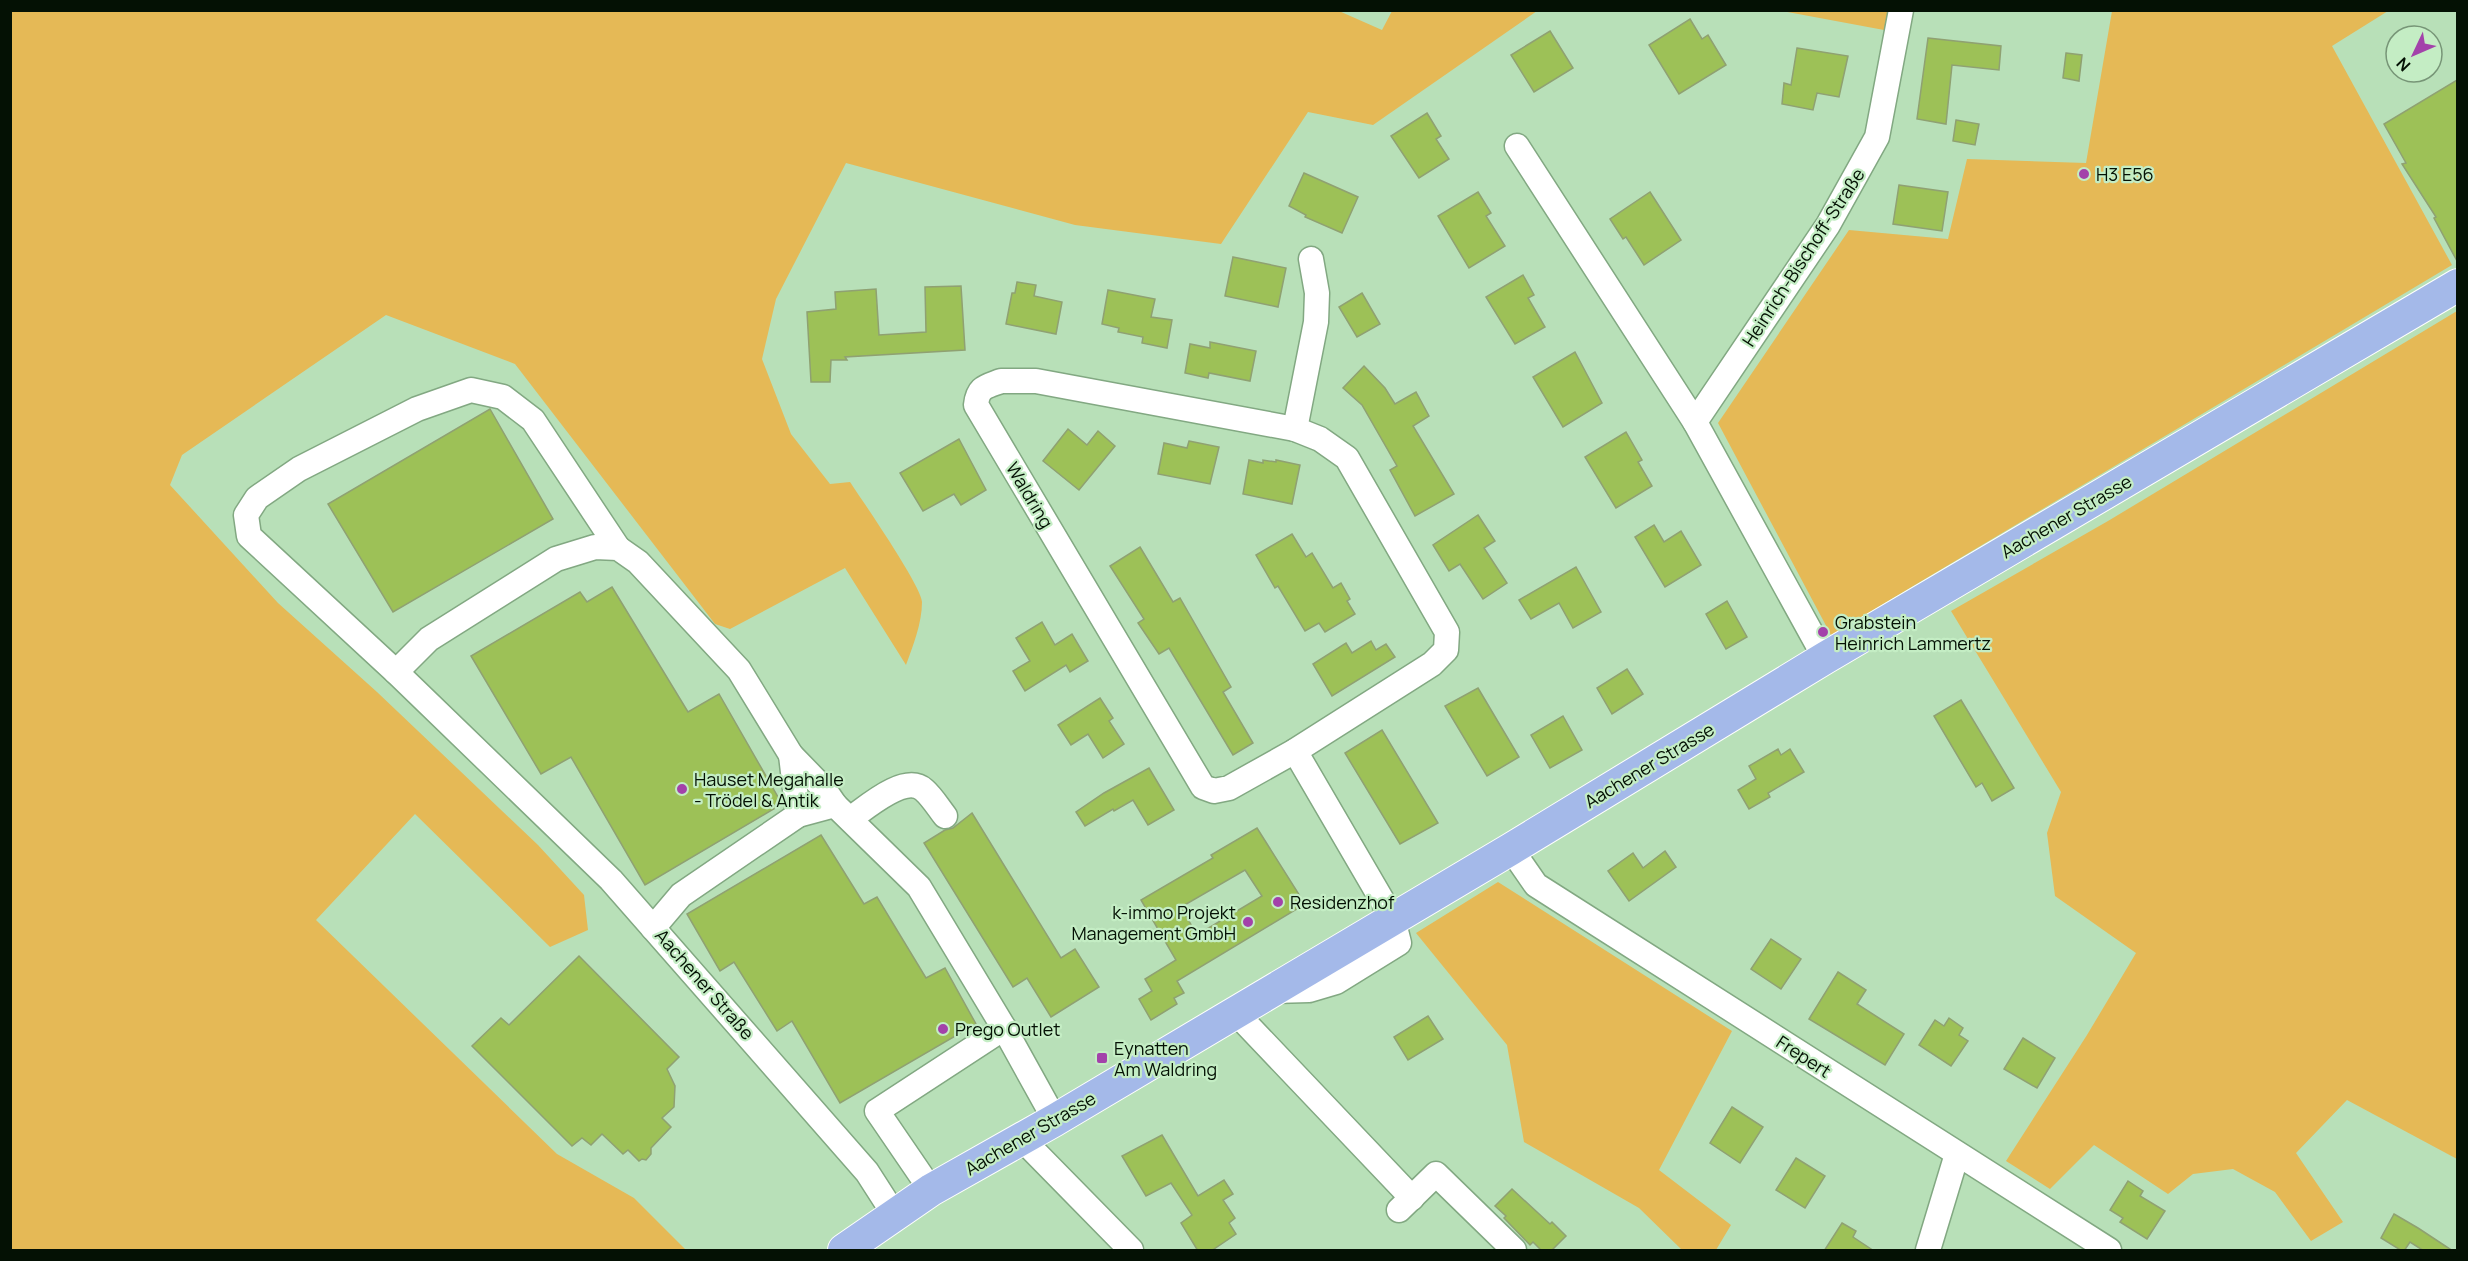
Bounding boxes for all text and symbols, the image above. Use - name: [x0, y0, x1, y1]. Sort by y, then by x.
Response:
- north arrow: [2384, 24, 2444, 84]
- text: N: [2391, 53, 2415, 76]
- place label: H3 E56: [2096, 162, 2154, 186]
- street label: Heinrich-Bischoff-Straße: [1736, 163, 1870, 351]
- marker: H3 E56: [2077, 167, 2091, 181]
- street label: Waldring: [1001, 458, 1059, 532]
- street label: Aachener Strasse: [1996, 469, 2136, 563]
- place label: Grabstein Heinrich Lammertz: [1835, 610, 1991, 655]
- marker: Grabstein Heinrich Lammertz: [1816, 625, 1830, 639]
- street label: Aachener Strasse: [1580, 717, 1718, 813]
- place label: Hauset Megahalle - Trödel & Antik: [694, 767, 844, 812]
- marker: Hauset Megahalle - Trödel & Antik: [675, 782, 689, 796]
- place label: Residenzhof: [1290, 890, 1395, 914]
- marker: Residenzhof: [1271, 895, 1285, 909]
- place label: k-immo Projekt Management GmbH: [1071, 900, 1236, 945]
- marker: k-immo Projekt Management GmbH: [1241, 915, 1255, 929]
- street label: Aachener Straße: [650, 924, 760, 1044]
- place label: Prego Outlet: [955, 1017, 1060, 1041]
- marker: Prego Outlet: [936, 1022, 950, 1036]
- street label: Frepert: [1772, 1029, 1836, 1083]
- place label: Eynatten Am Waldring: [1114, 1036, 1217, 1081]
- marker: Eynatten Am Waldring: [1095, 1051, 1109, 1065]
- street label: Aachener Strasse: [960, 1086, 1100, 1180]

